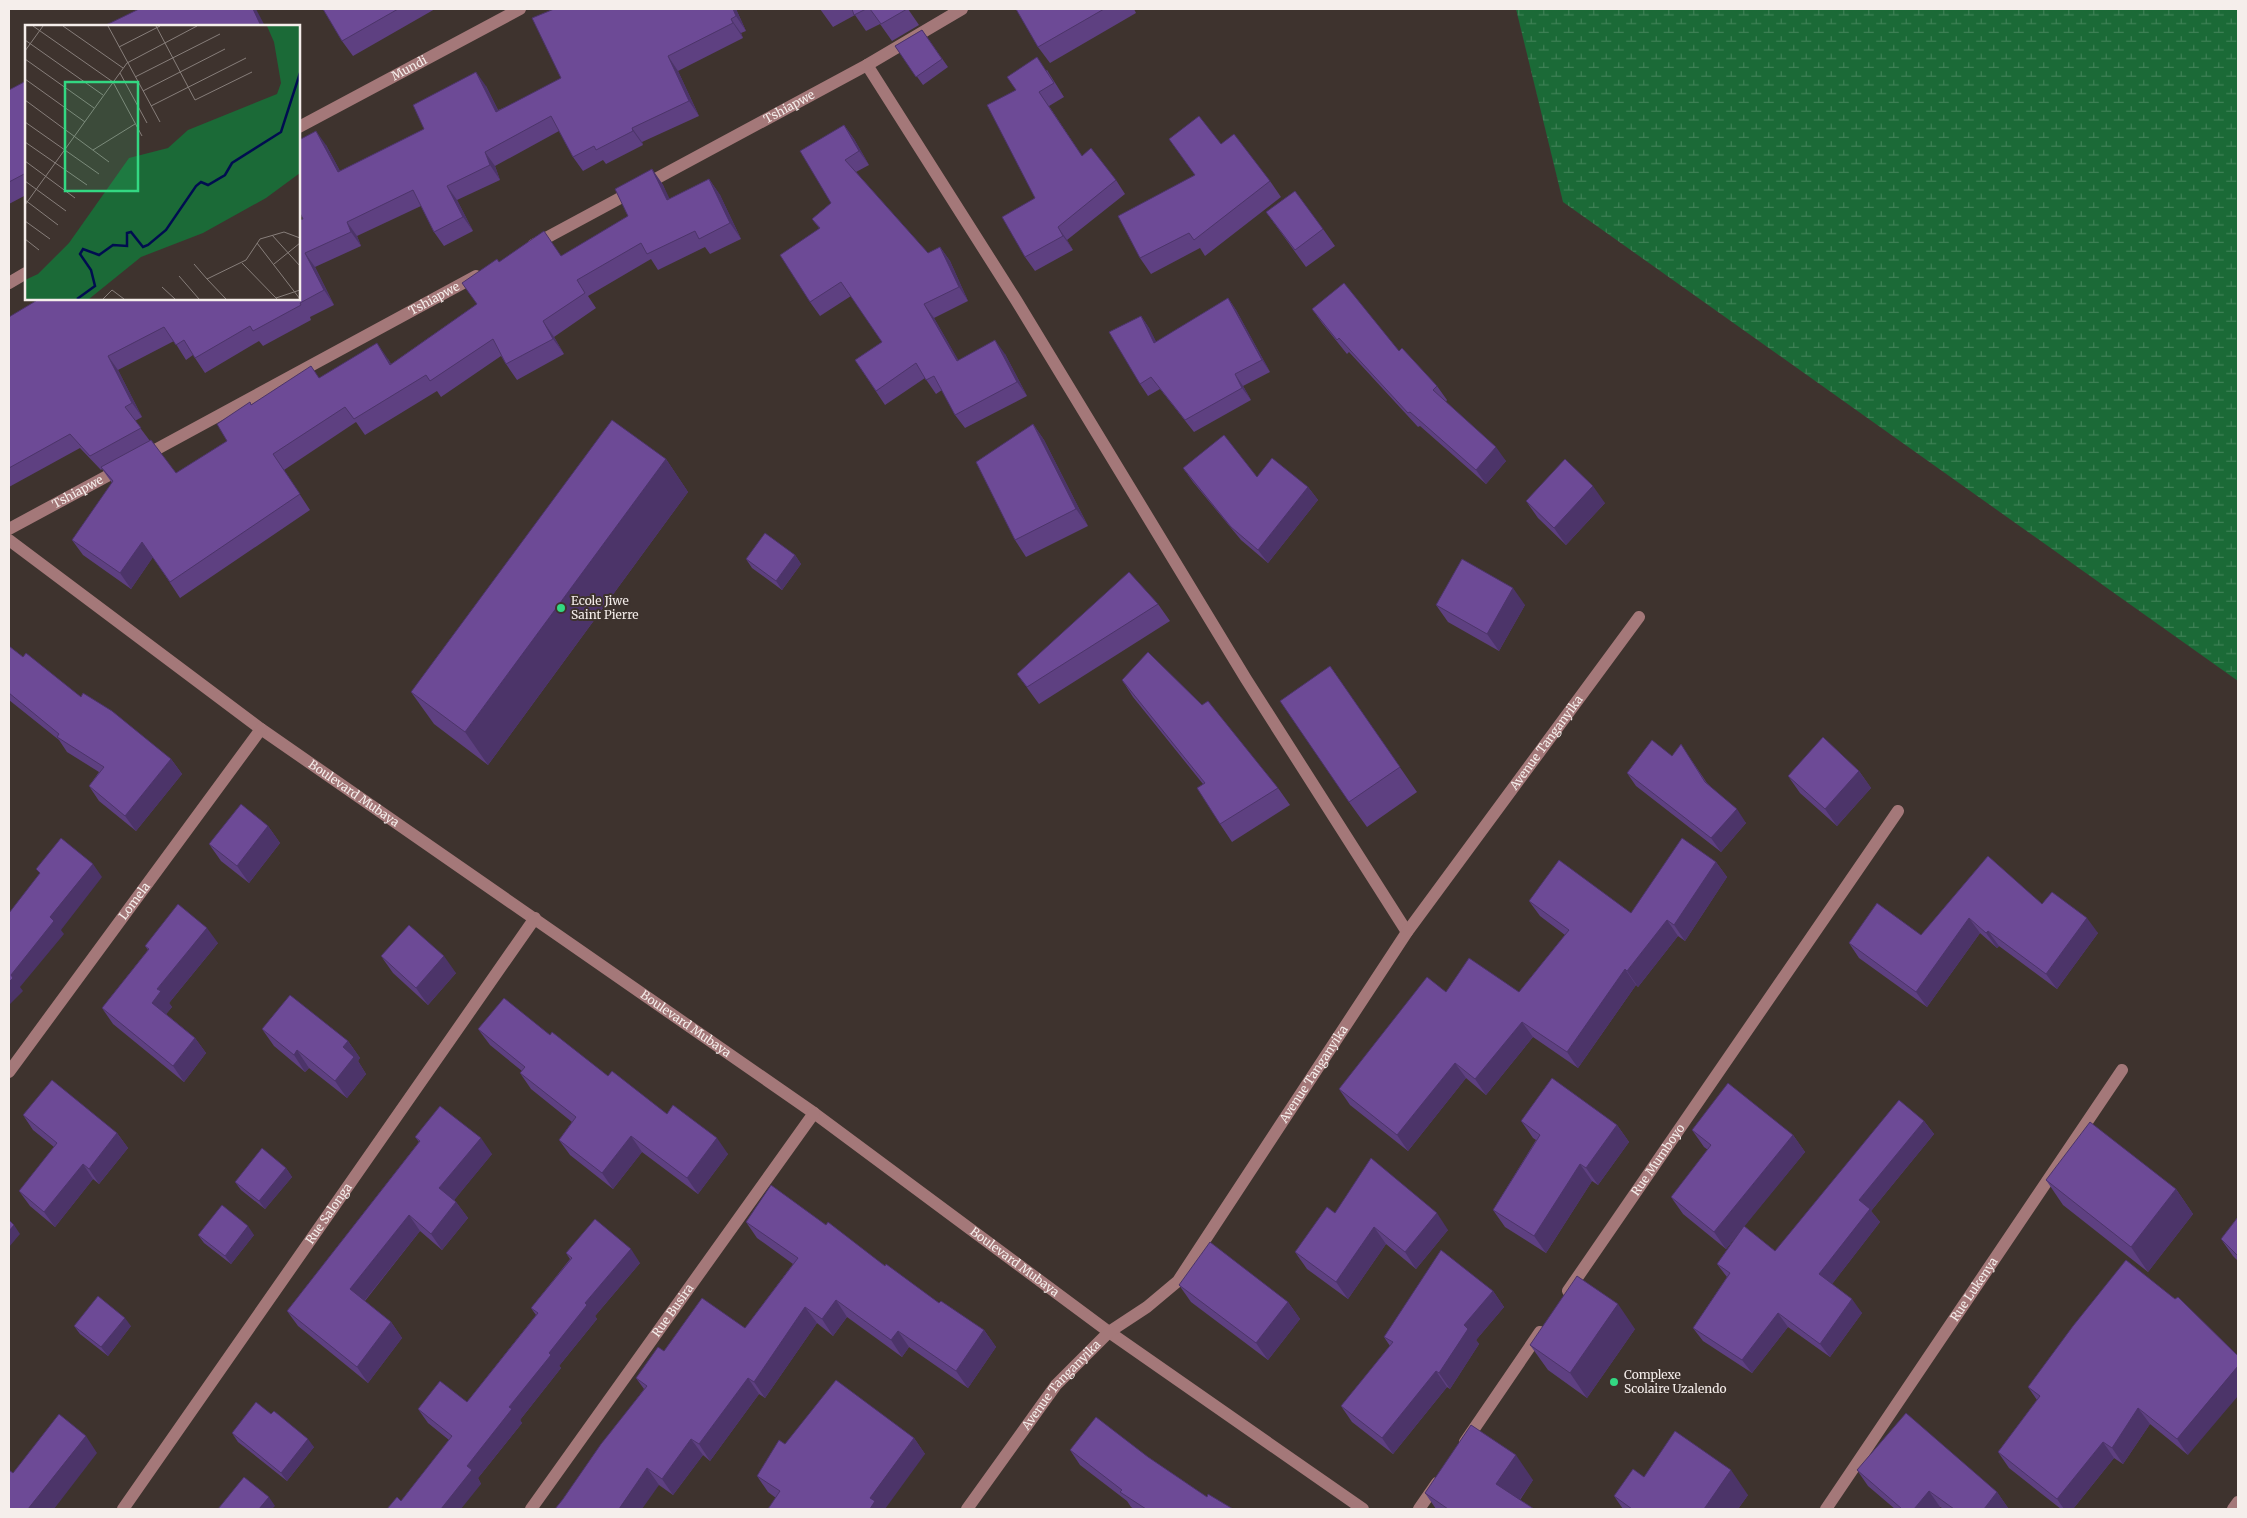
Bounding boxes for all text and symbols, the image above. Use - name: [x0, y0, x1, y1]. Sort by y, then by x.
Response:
- inset map: [25, 25, 300, 300]
- street label: Mundi: [389, 52, 430, 83]
- street label: Tshiapwe: [761, 87, 817, 126]
- street label: Tshiapwe: [406, 278, 462, 318]
- street label: Tshiapwe: [49, 472, 105, 511]
- place label: Ecole Jiwe Saint Pierre: [571, 593, 639, 622]
- marker: Ecole Jiwe Saint Pierre: [555, 602, 567, 614]
- street label: Avenue Tanganyika: [1506, 692, 1586, 793]
- street label: Boulevard Mubaya: [306, 756, 403, 830]
- street label: Lomela: [115, 879, 153, 923]
- street label: Boulevard Mubaya: [638, 987, 735, 1060]
- street label: Avenue Tanganyika: [1275, 1022, 1351, 1126]
- street label: Rue Mumboyo: [1628, 1121, 1688, 1199]
- street label: Rue Salonga: [302, 1180, 355, 1247]
- street label: Boulevard Mubaya: [967, 1224, 1063, 1300]
- street label: Rue Lukenya: [1947, 1254, 2001, 1324]
- street label: Rue Busira: [648, 1280, 697, 1340]
- street label: Avenue Tanganyika: [1018, 1336, 1104, 1433]
- place label: Complexe Scolaire Uzalendo: [1624, 1367, 1726, 1396]
- marker: Complexe Scolaire Uzalendo: [1608, 1376, 1620, 1388]

